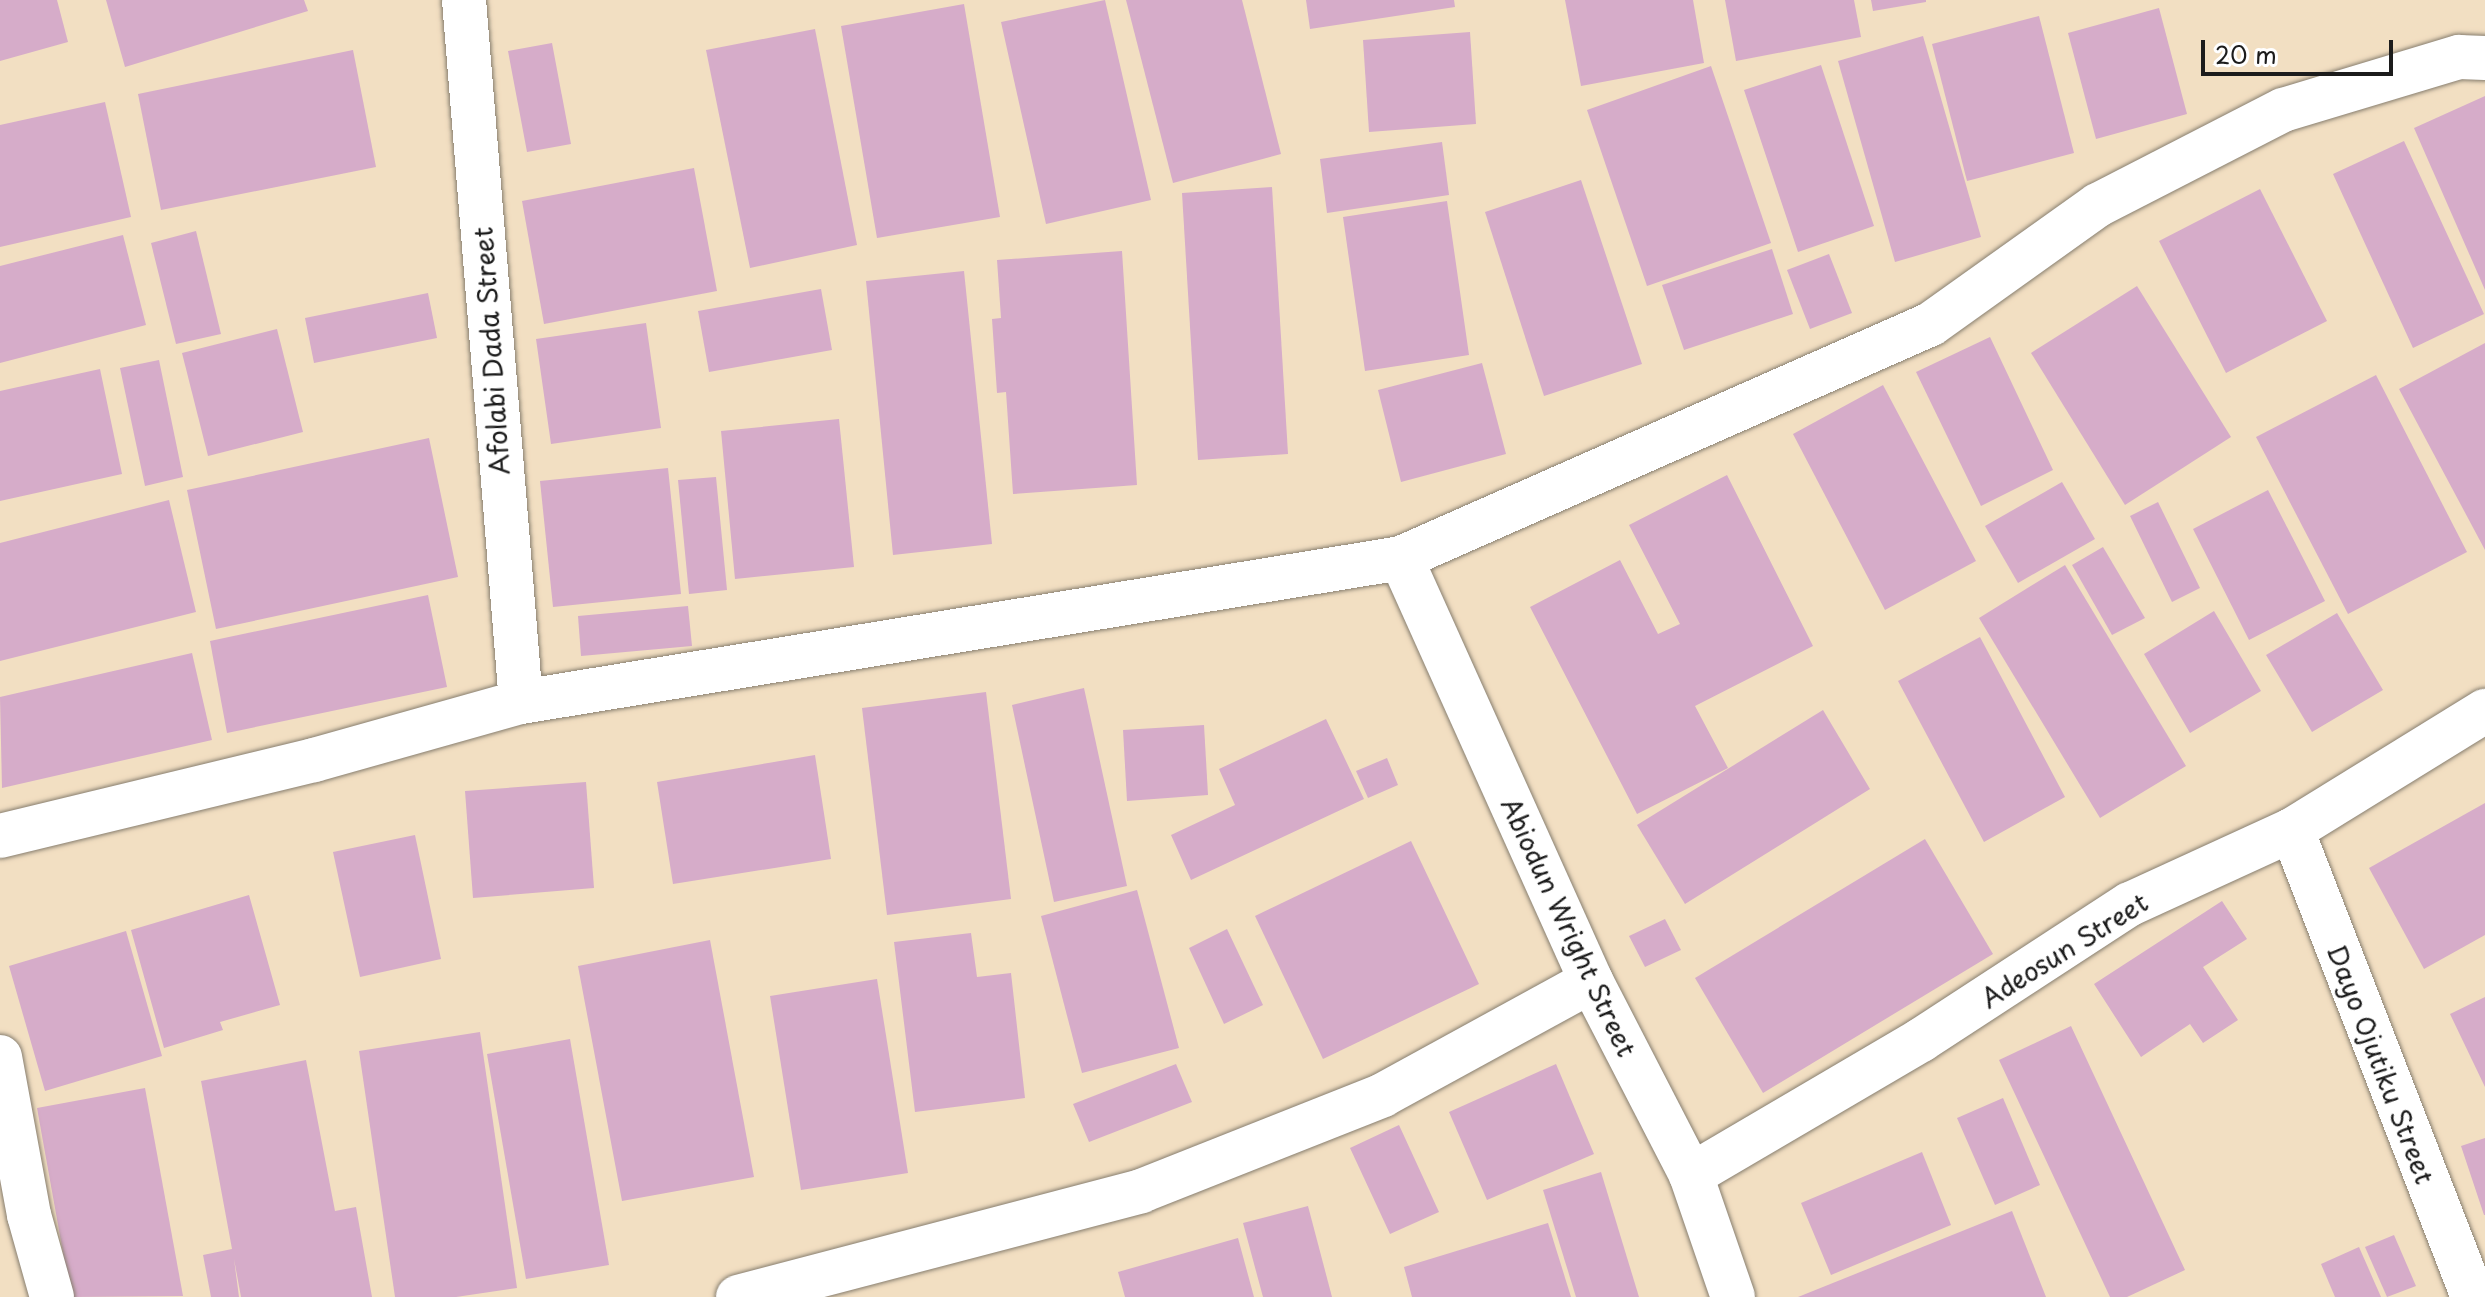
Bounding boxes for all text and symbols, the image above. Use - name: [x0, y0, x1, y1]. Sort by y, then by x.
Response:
- scale bar: [2205, 24, 2397, 74]
- text: 20 m: [2215, 36, 2277, 72]
- street label: Afolabi Dada Street: [467, 224, 515, 478]
- street label: Abiodun Wright Street: [1495, 792, 1643, 1062]
- street label: Adeosun Street: [1975, 886, 2153, 1014]
- street label: Dayo Ojutiku Street: [2321, 940, 2441, 1188]

